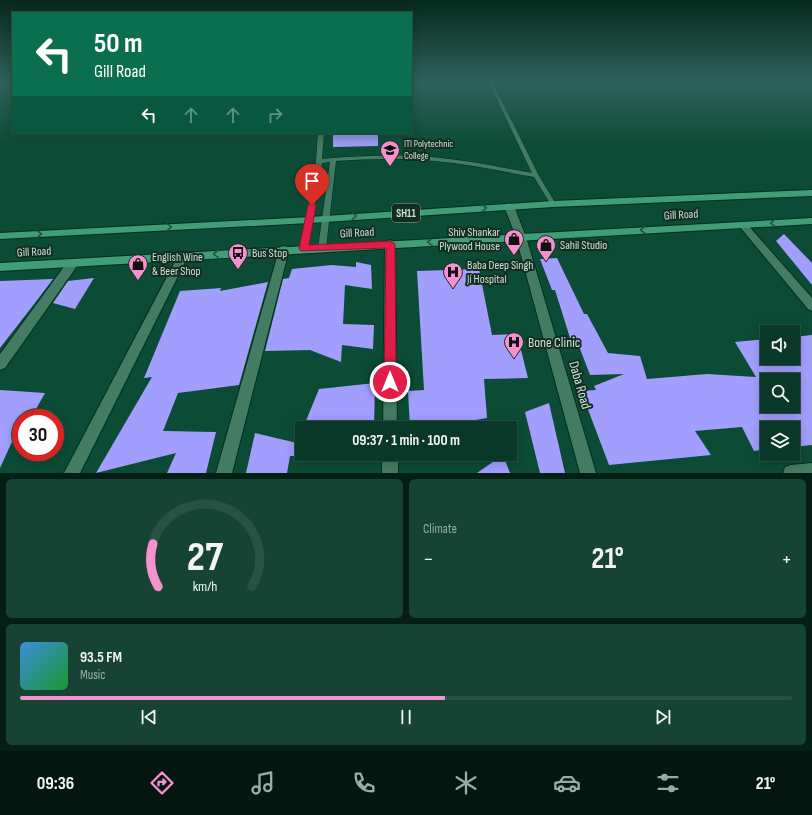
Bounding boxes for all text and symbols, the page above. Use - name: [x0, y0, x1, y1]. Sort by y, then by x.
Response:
- text: 50 m: [94, 27, 143, 60]
- icon: left: [28, 28, 80, 80]
- text: Gill Road: [94, 61, 146, 82]
- icon: left: [138, 104, 160, 126]
- icon: ahead: [180, 104, 202, 126]
- icon: ahead: [222, 104, 244, 126]
- icon: right: [264, 104, 286, 126]
- place label: ITI Polytechnic College: [404, 138, 453, 162]
- school or university icon: ITI Polytechnic College: [379, 139, 401, 167]
- pin: [295, 164, 329, 205]
- icon: arrive: [301, 170, 323, 192]
- one-way arrow: [481, 203, 487, 212]
- road number: SH11: [392, 204, 420, 222]
- street label: Gill Road: [663, 207, 699, 223]
- one-way arrow: [351, 212, 357, 221]
- one-way arrow: [770, 218, 776, 227]
- one-way arrow: [166, 223, 172, 231]
- street label: Gill Road: [339, 225, 375, 241]
- place label: Shiv Shankar Plywood House: [439, 225, 501, 254]
- one-way arrow: [640, 226, 646, 234]
- shop icon: Shiv Shankar Plywood House: [503, 228, 525, 256]
- one-way arrow: [36, 229, 42, 238]
- shop icon: Sahil Studio: [535, 234, 557, 262]
- one-way arrow: [427, 237, 433, 246]
- place label: Sahil Studio: [560, 238, 607, 253]
- bus stop icon: Bus Stop: [227, 242, 249, 270]
- street label: Gill Road: [16, 244, 52, 260]
- place label: Bus Stop: [252, 246, 287, 261]
- place label: English Wine & Beer Shop: [152, 250, 203, 279]
- one-way arrow: [213, 250, 219, 259]
- shop icon: English Wine & Beer Shop: [127, 253, 149, 281]
- place label: Baba Deep Singh Ji Hospital: [466, 258, 533, 287]
- hospital icon: Baba Deep Singh Ji Hospital: [442, 261, 464, 289]
- map controls: [760, 325, 800, 461]
- button: sound: [760, 325, 800, 365]
- hospital icon: Bone Clinic: [503, 331, 525, 359]
- place label: Bone Clinic: [528, 334, 580, 351]
- street label: Daba Road: [565, 359, 595, 411]
- position arrow: [369, 361, 411, 403]
- button: search: [760, 373, 800, 413]
- speed limit sign: 30: [12, 409, 64, 461]
- button: layers: [760, 421, 800, 461]
- text: 09:37 · 1 min · 100 m: [352, 431, 460, 450]
- text: Climate: [423, 521, 457, 537]
- text: 27: [186, 532, 224, 581]
- text: 21°: [591, 541, 624, 577]
- text: −: [423, 546, 434, 573]
- text: +: [781, 546, 792, 573]
- text: km/h: [192, 577, 217, 594]
- text: 93.5 FM: [80, 648, 122, 667]
- text: Music: [80, 667, 105, 683]
- icon: previous: [138, 706, 160, 728]
- icon: pause: [395, 706, 417, 728]
- icon: next: [652, 706, 674, 728]
- icon: directions: [148, 769, 176, 797]
- icon: music: [249, 769, 277, 797]
- icon: phone: [350, 769, 378, 797]
- icon: climate: [452, 769, 480, 797]
- icon: car: [553, 769, 581, 797]
- icon: filters: [654, 769, 682, 797]
- text: 09:36: [37, 773, 74, 794]
- text: 21°: [756, 773, 775, 794]

